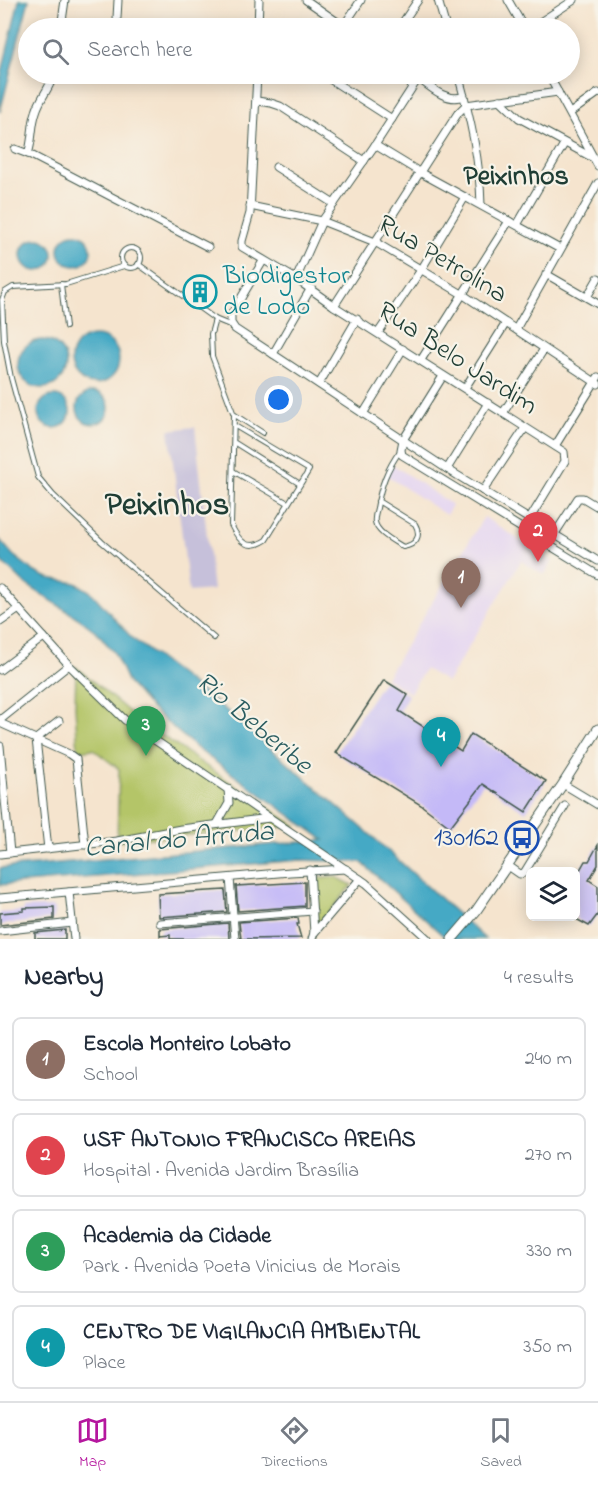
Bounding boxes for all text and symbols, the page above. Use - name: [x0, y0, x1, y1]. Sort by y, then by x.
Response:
- search box: [18, 18, 580, 84]
- icon: search: [39, 35, 72, 68]
- text: Search here: [87, 35, 192, 67]
- district label: Peixinhos: [463, 157, 569, 198]
- street label: Rua Petrolina: [370, 206, 514, 314]
- place label: Biodigestor de Lodo: [222, 257, 350, 327]
- building icon: Biodigestor de Lodo: [182, 274, 218, 310]
- street label: Rua Belo Jardim: [369, 292, 545, 426]
- your location: [264, 385, 293, 414]
- district label: Peixinhos: [105, 482, 229, 530]
- pin: 2: [518, 512, 558, 562]
- pin: 1: [442, 558, 480, 608]
- water label: Rio Beberibe: [185, 663, 322, 786]
- pin: 3: [126, 706, 166, 756]
- pin: 4: [422, 718, 460, 767]
- water label: Canal do Arruda: [83, 812, 276, 870]
- place label: 130162: [434, 819, 499, 858]
- bus stop icon: 130162: [504, 820, 540, 856]
- map controls: [526, 867, 580, 921]
- button: layers: [526, 867, 580, 921]
- text: Nearby: [24, 959, 103, 997]
- text: 4 results: [504, 964, 574, 993]
- text: Escola Monteiro Lobato: [83, 1029, 291, 1061]
- text: 1: [42, 1045, 49, 1074]
- text: 240 m: [525, 1045, 572, 1074]
- text: School: [83, 1061, 138, 1090]
- text: USF ANTONIO FRANCISCO AREIAS: [83, 1125, 416, 1157]
- text: 2: [41, 1141, 50, 1170]
- text: 270 m: [525, 1141, 572, 1170]
- text: Hospital · Avenida Jardim Brasília: [83, 1157, 359, 1186]
- text: Academia da Cidade: [83, 1221, 271, 1253]
- text: 3: [41, 1237, 50, 1266]
- text: 330 m: [526, 1237, 572, 1266]
- text: Park · Avenida Poeta Vinicius de Morais: [83, 1253, 401, 1282]
- text: CENTRO DE VIGILANCIA AMBIENTAL: [83, 1317, 420, 1349]
- text: 4: [41, 1333, 50, 1362]
- text: 350 m: [523, 1333, 572, 1362]
- text: Place: [83, 1349, 125, 1378]
- tab: Map: [76, 1414, 109, 1474]
- tab: Directions: [261, 1414, 328, 1474]
- tab: Saved: [480, 1414, 522, 1474]

